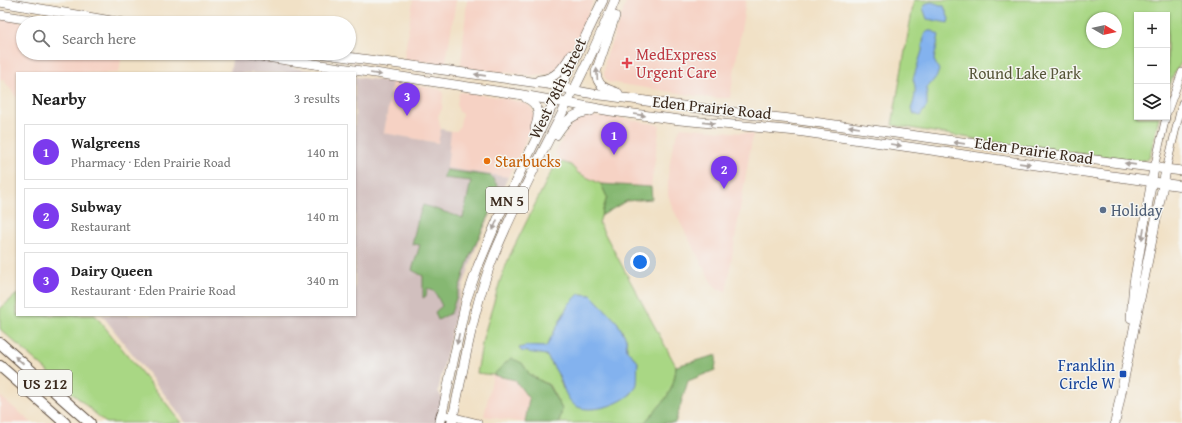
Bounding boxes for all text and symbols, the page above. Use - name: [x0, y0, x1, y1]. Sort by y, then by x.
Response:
- north arrow: [1086, 12, 1122, 48]
- map controls: [1134, 12, 1170, 120]
- button: +: [1134, 12, 1170, 48]
- search box: [16, 16, 356, 60]
- icon: search: [30, 27, 52, 49]
- text: Search here: [62, 28, 136, 49]
- street label: West 78th Street: [522, 33, 592, 143]
- place label: MedExpress Urgent Care: [636, 42, 717, 84]
- button: −: [1134, 48, 1170, 84]
- marker: MedExpress Urgent Care: [621, 57, 633, 69]
- park label: Round Lake Park: [969, 61, 1082, 85]
- one-way arrow: [594, 68, 601, 80]
- one-way arrow: [370, 71, 382, 77]
- one-way arrow: [474, 72, 486, 78]
- pin: 3: [394, 83, 420, 116]
- button: layers: [1134, 84, 1170, 120]
- text: Nearby: [32, 86, 86, 111]
- text: 3 results: [294, 89, 340, 108]
- street label: Eden Prairie Road: [651, 89, 773, 125]
- one-way arrow: [634, 112, 647, 118]
- one-way arrow: [703, 120, 715, 126]
- pin: 1: [601, 122, 627, 155]
- one-way arrow: [848, 124, 860, 130]
- street label: Eden Prairie Road: [973, 130, 1095, 170]
- text: Walgreens: [71, 132, 140, 153]
- one-way arrow: [953, 140, 965, 146]
- one-way arrow: [890, 142, 902, 148]
- text: 1: [43, 143, 49, 162]
- text: 140 m: [307, 143, 339, 162]
- place label: Starbucks: [495, 149, 561, 173]
- text: Pharmacy · Eden Prairie Road: [71, 153, 231, 172]
- marker: Starbucks: [482, 156, 492, 166]
- pin: 2: [711, 156, 737, 189]
- one-way arrow: [1019, 161, 1031, 167]
- one-way arrow: [1123, 161, 1136, 167]
- road number: MN 5: [486, 187, 528, 213]
- text: Subway: [71, 196, 122, 217]
- place label: Holiday: [1111, 198, 1163, 222]
- marker: Holiday: [1098, 205, 1108, 215]
- text: 2: [43, 207, 49, 226]
- text: 140 m: [307, 207, 339, 226]
- text: Restaurant: [71, 217, 131, 236]
- one-way arrow: [492, 220, 498, 231]
- one-way arrow: [1139, 228, 1145, 241]
- your location: [630, 252, 650, 272]
- text: Dairy Queen: [71, 260, 153, 281]
- text: 3: [43, 271, 49, 290]
- text: 340 m: [307, 271, 339, 290]
- text: Restaurant · Eden Prairie Road: [71, 281, 236, 300]
- one-way arrow: [454, 333, 460, 345]
- place label: Franklin Circle W: [1058, 353, 1115, 395]
- one-way arrow: [14, 355, 24, 364]
- marker: Franklin Circle W: [1118, 369, 1128, 379]
- road number: US 212: [18, 370, 72, 396]

